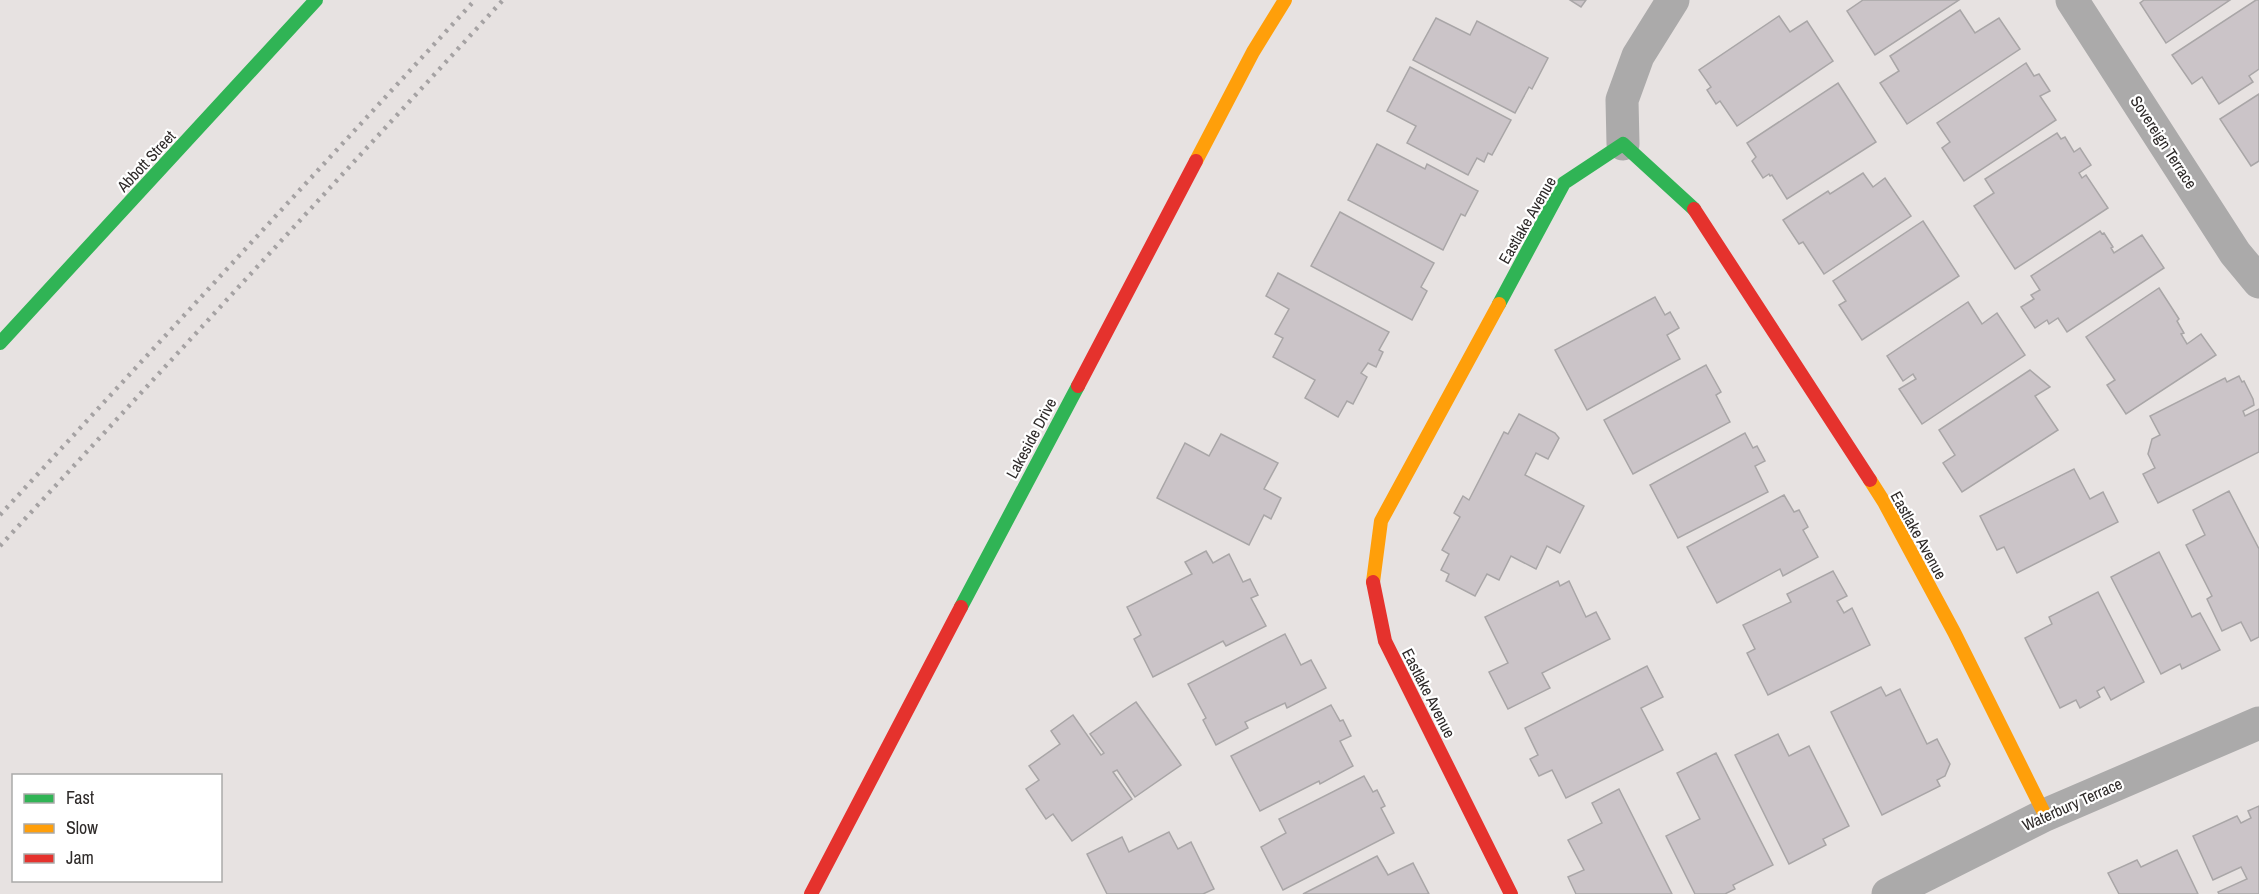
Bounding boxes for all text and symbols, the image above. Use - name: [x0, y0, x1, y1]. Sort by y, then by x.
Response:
- street label: Sovereign Terrace: [2126, 91, 2202, 193]
- street label: Abbott Street: [111, 125, 180, 197]
- street label: Eastlake Avenue: [1493, 172, 1561, 268]
- street label: Lakeside Drive: [1001, 394, 1061, 482]
- street label: Eastlake Avenue: [1886, 487, 1952, 583]
- street label: Eastlake Avenue: [1397, 645, 1461, 741]
- street label: Waterbury Terrace: [2019, 772, 2125, 836]
- legend: [12, 774, 222, 882]
- text: Fast: [66, 785, 94, 810]
- text: Slow: [66, 815, 98, 840]
- text: Jam: [66, 845, 94, 870]

